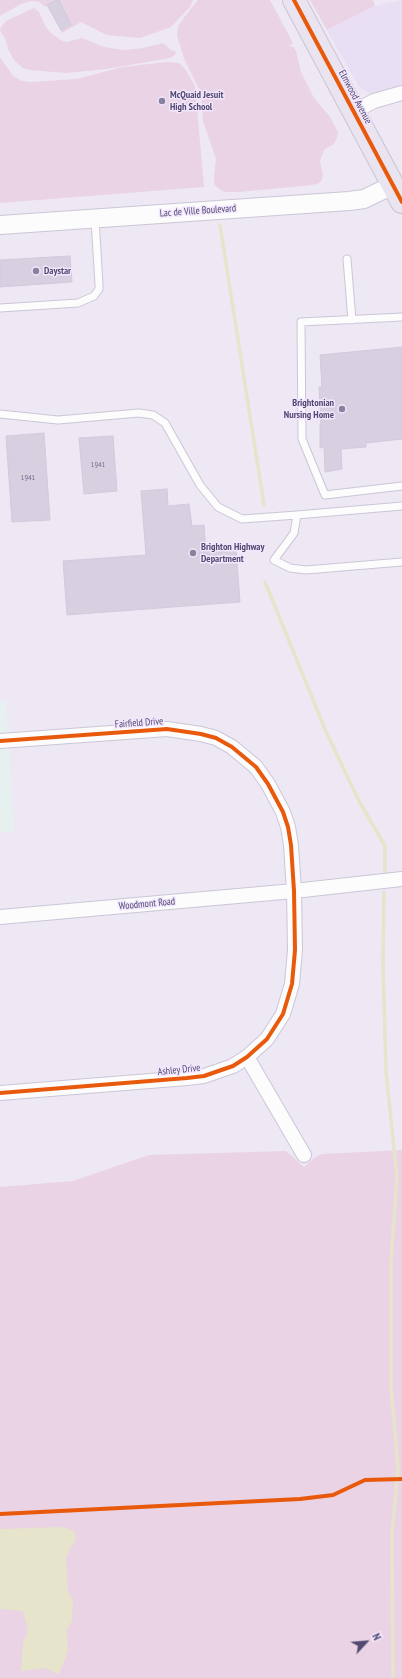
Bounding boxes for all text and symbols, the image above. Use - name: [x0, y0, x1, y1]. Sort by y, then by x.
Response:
- street label: Elmwood Avenue: [336, 68, 374, 126]
- place label: McQuaid Jesuit High School: [170, 89, 223, 112]
- marker: McQuaid Jesuit High School: [157, 96, 167, 106]
- street label: Lac de Ville Boulevard: [159, 202, 237, 220]
- place label: Daystar: [44, 265, 71, 277]
- marker: Daystar: [31, 266, 41, 276]
- place label: Brightonian Nursing Home: [284, 397, 334, 420]
- marker: Brightonian Nursing Home: [337, 404, 347, 414]
- house number: 1941: [91, 460, 105, 470]
- house number: 1941: [21, 473, 35, 483]
- place label: Brighton Highway Department: [201, 541, 264, 564]
- marker: Brighton Highway Department: [188, 548, 198, 558]
- street label: Fairfield Drive: [114, 715, 164, 731]
- street label: Woodmont Road: [118, 896, 176, 912]
- street label: Ashley Drive: [157, 1062, 201, 1078]
- north arrow: [346, 1622, 386, 1662]
- text: N: [369, 1631, 384, 1642]

